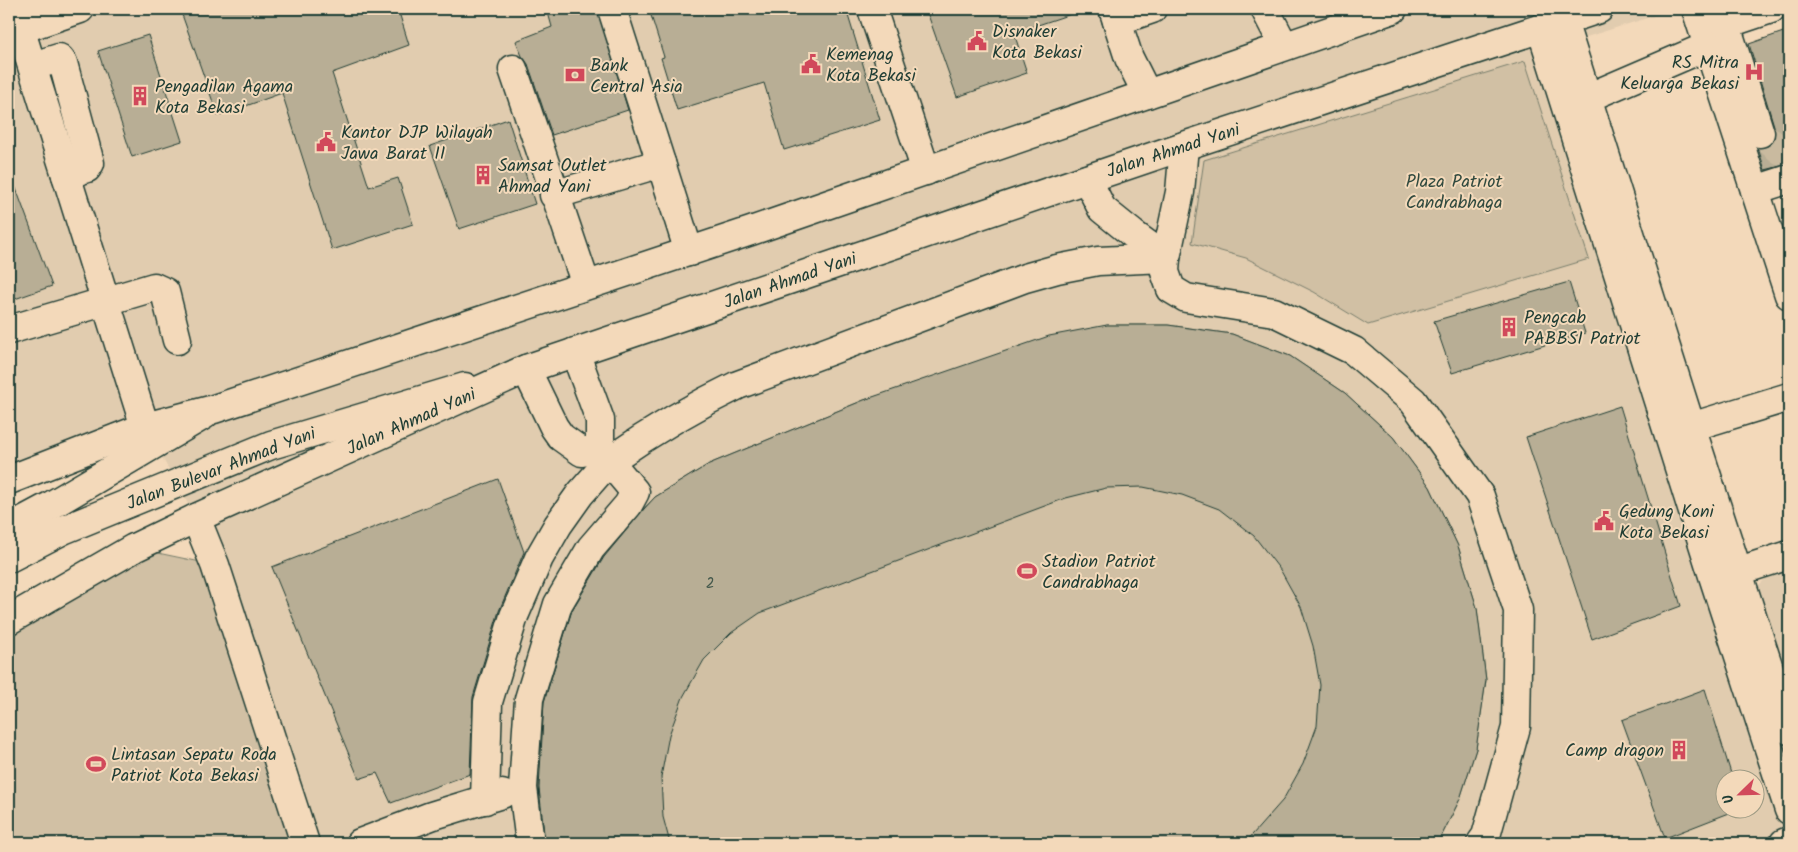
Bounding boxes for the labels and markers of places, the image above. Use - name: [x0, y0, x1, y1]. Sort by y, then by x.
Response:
- place label: Disnaker Kota Bekasi: [992, 18, 1083, 68]
- public building icon: Disnaker Kota Bekasi: [966, 30, 988, 52]
- place label: Kemenag Kota Bekasi: [826, 41, 917, 91]
- place label: RS Mitra Keluarga Bekasi: [1620, 49, 1740, 99]
- place label: Bank Central Asia: [590, 52, 683, 102]
- public building icon: Kemenag Kota Bekasi: [800, 53, 822, 75]
- hospital icon: RS Mitra Keluarga Bekasi: [1743, 61, 1765, 83]
- bank icon: Bank Central Asia: [564, 64, 586, 86]
- place label: Pengadilan Agama Kota Bekasi: [155, 73, 293, 123]
- building icon: Pengadilan Agama Kota Bekasi: [129, 85, 151, 107]
- place label: Kantor DJP Wilayah Jawa Barat II: [341, 119, 493, 169]
- public building icon: Kantor DJP Wilayah Jawa Barat II: [315, 131, 337, 153]
- place label: Samsat Outlet Ahmad Yani: [498, 152, 608, 202]
- building icon: Samsat Outlet Ahmad Yani: [472, 164, 494, 186]
- place label: Pengcab PABBSI Patriot: [1524, 304, 1642, 354]
- building icon: Pengcab PABBSI Patriot: [1498, 316, 1520, 338]
- place label: Gedung Koni Kota Bekasi: [1619, 498, 1714, 548]
- public building icon: Gedung Koni Kota Bekasi: [1593, 510, 1615, 532]
- place label: Stadion Patriot Candrabhaga: [1042, 548, 1157, 598]
- sports icon: Stadion Patriot Candrabhaga: [1016, 560, 1038, 582]
- place label: Camp dragon: [1565, 737, 1664, 766]
- building icon: Camp dragon: [1668, 739, 1690, 761]
- place label: Lintasan Sepatu Roda Patriot Kota Bekasi: [111, 741, 277, 791]
- sports icon: Lintasan Sepatu Roda Patriot Kota Bekasi: [85, 753, 107, 775]

